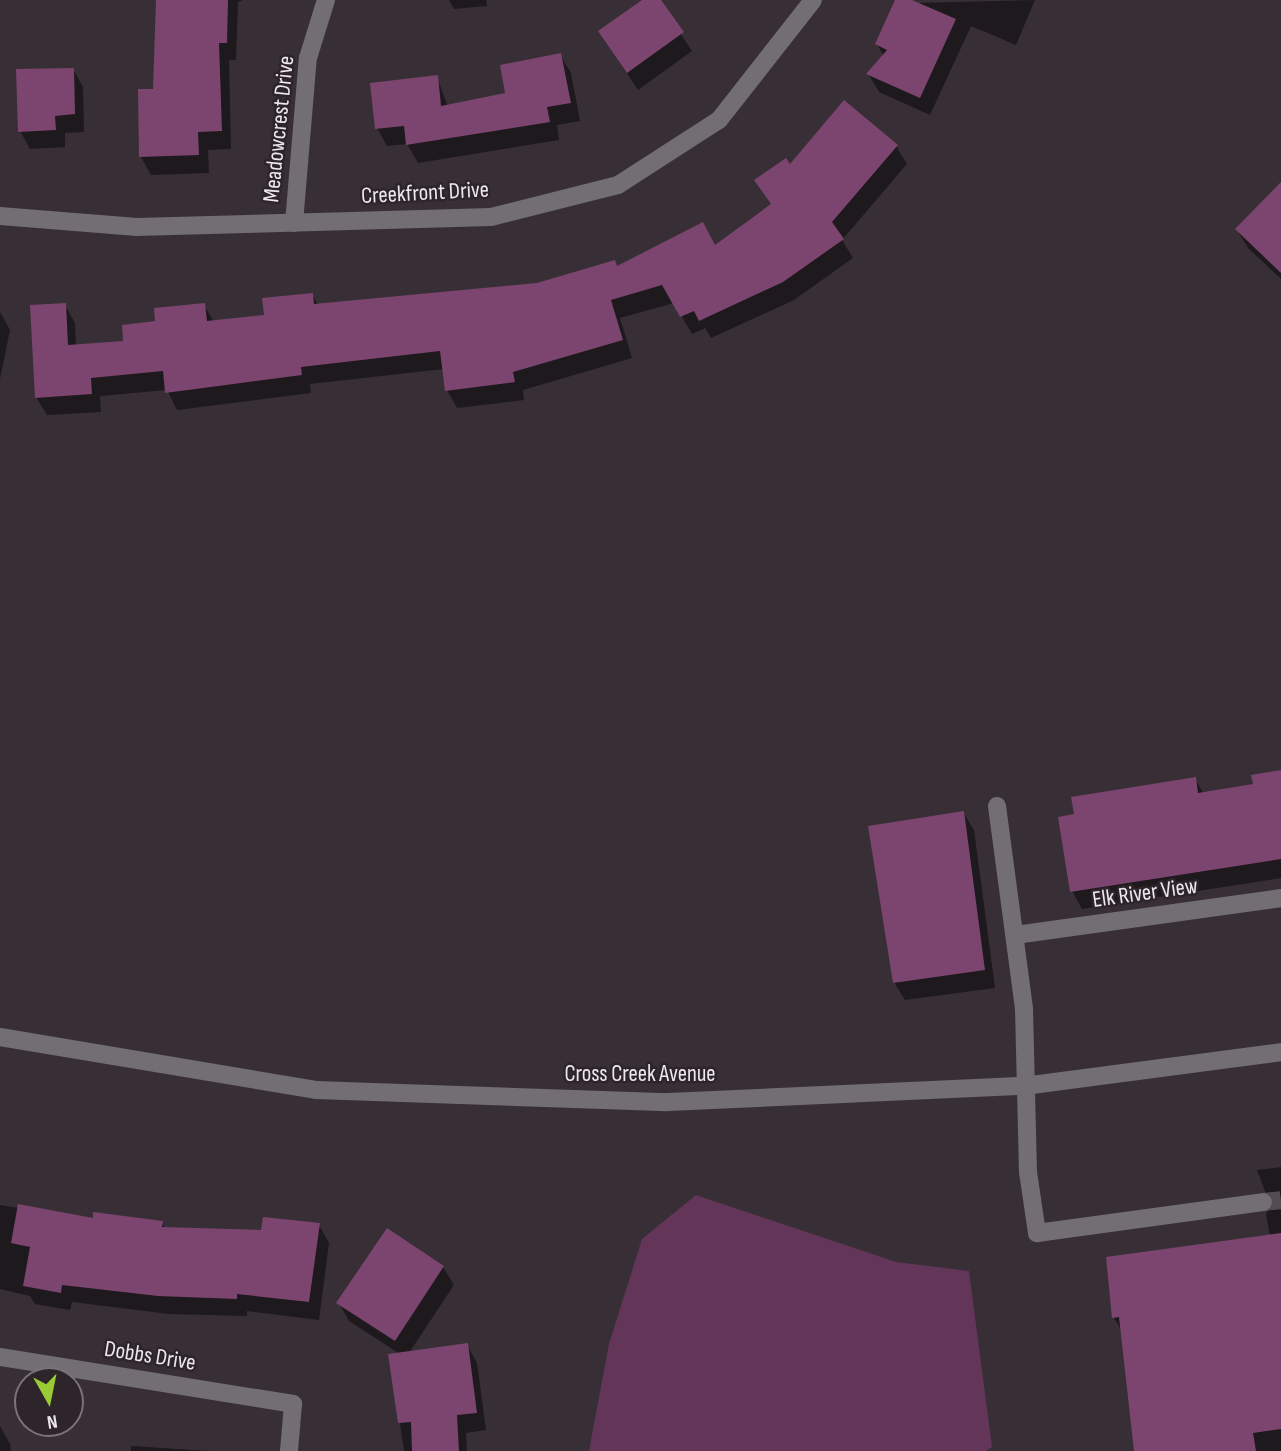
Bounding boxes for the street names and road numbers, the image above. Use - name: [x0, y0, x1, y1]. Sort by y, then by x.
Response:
- street label: Meadowcrest Drive: [258, 54, 300, 204]
- street label: Creekfront Drive: [360, 176, 490, 210]
- street label: Elk River View: [1091, 872, 1199, 914]
- street label: Cross Creek Avenue: [564, 1060, 716, 1088]
- street label: Dobbs Drive: [102, 1335, 198, 1377]

